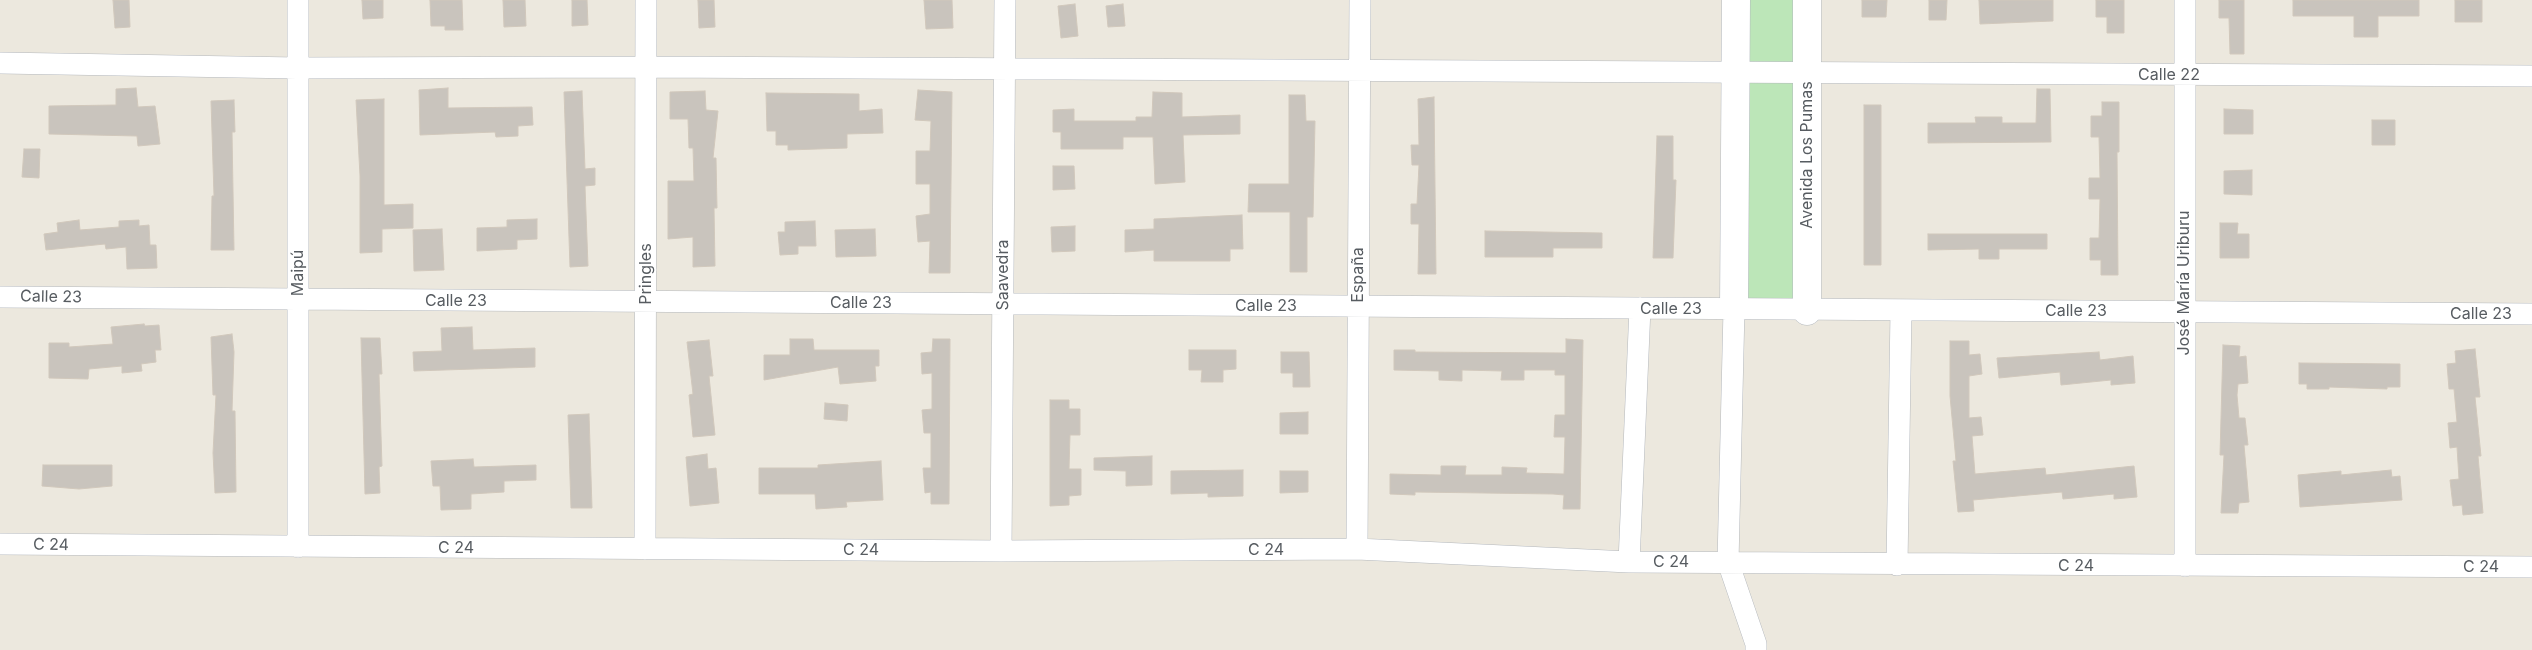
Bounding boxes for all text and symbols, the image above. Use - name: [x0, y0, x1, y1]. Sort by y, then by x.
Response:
- street label: Calle 22: [2138, 65, 2200, 85]
- street label: Avenida Los Pumas: [1797, 81, 1817, 229]
- street label: José María Uriburu: [2174, 211, 2194, 355]
- street label: Saavedra: [993, 240, 1013, 310]
- street label: Pringles: [636, 243, 656, 305]
- street label: España: [1348, 247, 1368, 303]
- street label: Maipú: [288, 250, 308, 296]
- street label: Calle 23: [20, 287, 82, 307]
- street label: Calle 23: [425, 291, 487, 311]
- street label: Calle 23: [830, 293, 892, 313]
- street label: Calle 23: [1235, 296, 1297, 316]
- street label: Calle 23: [1640, 299, 1702, 319]
- street label: Calle 23: [2045, 301, 2107, 321]
- street label: Calle 23: [2450, 304, 2512, 324]
- street label: C 24: [33, 535, 69, 555]
- street label: C 24: [438, 538, 474, 558]
- street label: C 24: [843, 540, 879, 560]
- street label: C 24: [1248, 540, 1284, 560]
- street label: C 24: [1653, 552, 1689, 572]
- street label: C 24: [2058, 556, 2094, 576]
- street label: C 24: [2463, 557, 2499, 577]

